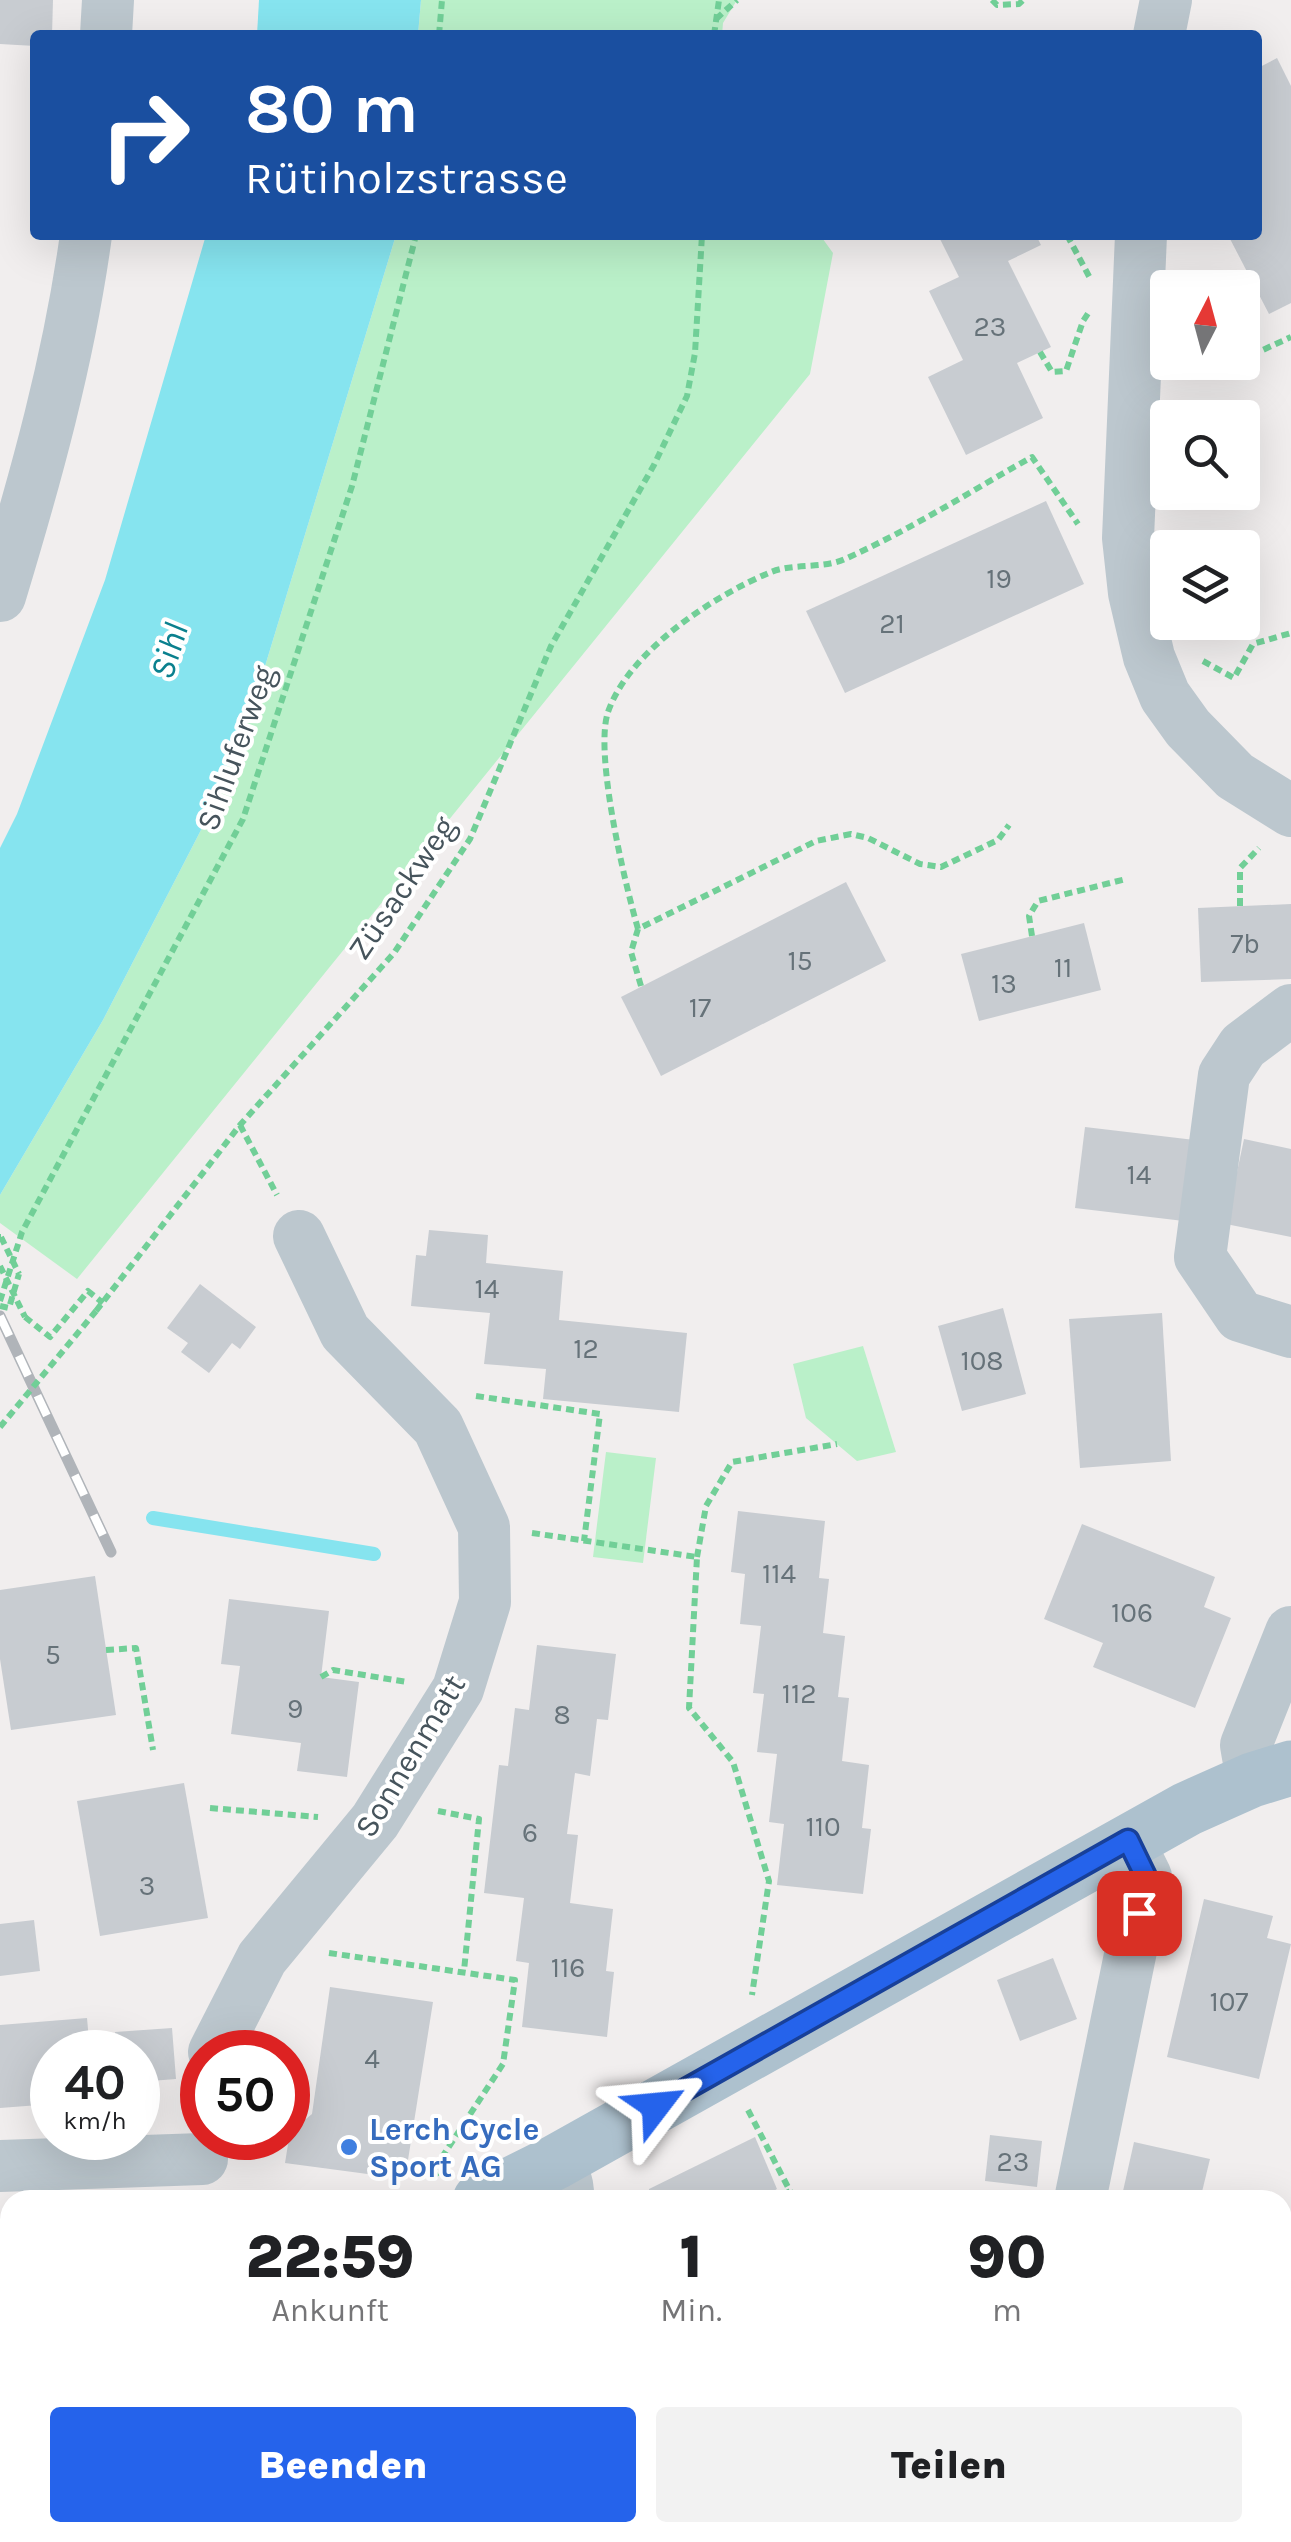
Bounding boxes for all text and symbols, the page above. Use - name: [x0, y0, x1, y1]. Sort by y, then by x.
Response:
- text: 80 m: [245, 68, 419, 150]
- icon: right: [80, 70, 210, 200]
- text: Rütiholzstrasse: [245, 152, 568, 204]
- north arrow: [1150, 270, 1260, 380]
- map controls: [1150, 270, 1260, 640]
- house number: 23: [974, 310, 1006, 343]
- button: search: [1150, 400, 1260, 510]
- button: layers: [1150, 530, 1260, 640]
- house number: 19: [986, 562, 1012, 595]
- house number: 21: [879, 607, 905, 640]
- water label: Sihl: [141, 618, 197, 684]
- street label: Sihluferweg: [189, 660, 283, 836]
- street label: Züsackweg: [341, 809, 463, 967]
- house number: 7b: [1230, 927, 1260, 960]
- house number: 15: [787, 944, 813, 977]
- house number: 11: [1054, 951, 1072, 984]
- house number: 13: [991, 967, 1017, 1000]
- house number: 17: [689, 991, 711, 1024]
- house number: 14: [1127, 1158, 1152, 1191]
- house number: 14: [475, 1272, 500, 1305]
- house number: 12: [573, 1332, 599, 1365]
- house number: 108: [960, 1344, 1004, 1377]
- house number: 114: [762, 1557, 796, 1590]
- house number: 106: [1111, 1596, 1153, 1629]
- house number: 5: [45, 1638, 61, 1671]
- street label: Sonnenmatt: [347, 1668, 473, 1844]
- house number: 112: [782, 1677, 816, 1710]
- house number: 9: [287, 1692, 303, 1725]
- house number: 8: [553, 1698, 571, 1731]
- house number: 110: [805, 1810, 841, 1843]
- house number: 6: [522, 1816, 538, 1849]
- house number: 3: [139, 1869, 155, 1902]
- pin: [1097, 1871, 1182, 1956]
- icon: arrive: [1112, 1886, 1167, 1941]
- house number: 116: [551, 1951, 585, 1984]
- house number: 107: [1209, 1985, 1249, 2018]
- speed limit sign: 50: [180, 2030, 310, 2160]
- house number: 4: [364, 2042, 380, 2075]
- text: 40: [64, 2053, 126, 2112]
- position arrow: [604, 2054, 708, 2158]
- text: km/h: [63, 2106, 127, 2135]
- place label: Lerch Cycle Sport AG: [369, 2111, 539, 2185]
- marker: Lerch Cycle Sport AG: [338, 2136, 360, 2158]
- house number: 23: [997, 2145, 1029, 2178]
- text: 22:59: [246, 2222, 415, 2292]
- text: 1: [680, 2222, 703, 2292]
- text: 90: [967, 2222, 1046, 2292]
- text: Ankunft: [271, 2292, 389, 2329]
- text: Min.: [660, 2292, 722, 2329]
- text: m: [992, 2292, 1022, 2329]
- button: Beenden: [50, 2407, 636, 2522]
- button: Teilen: [656, 2407, 1242, 2522]

